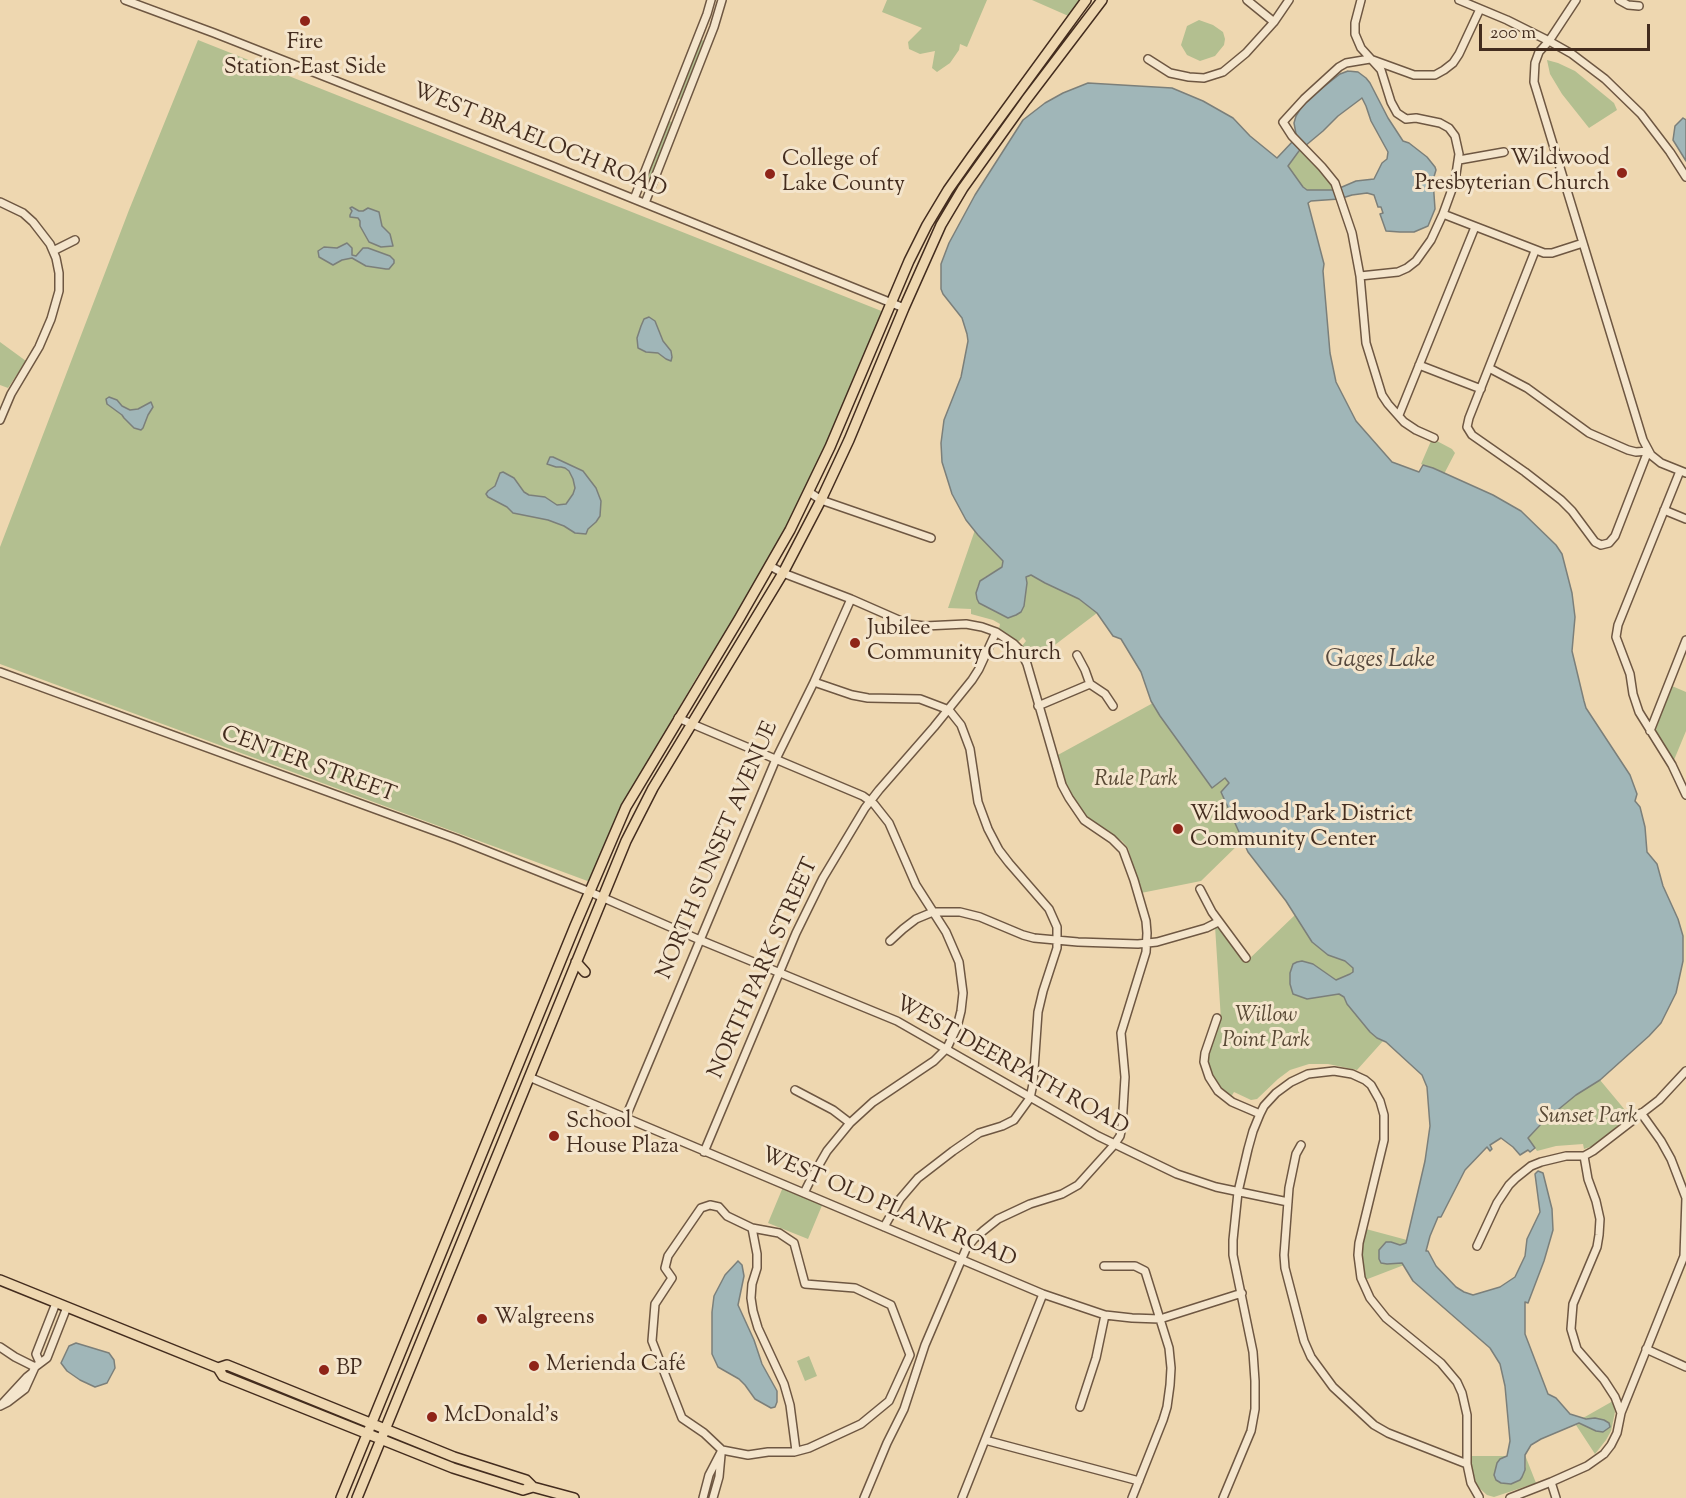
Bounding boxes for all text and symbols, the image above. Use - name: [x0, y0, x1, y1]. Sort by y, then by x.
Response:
- scale bar: [1482, 12, 1653, 50]
- marker: Fire Station-East Side: [298, 14, 312, 28]
- text: 200 m: [1490, 21, 1536, 47]
- place label: Fire Station-East Side: [224, 31, 386, 82]
- street label: WEST BRAELOCH ROAD: [408, 79, 670, 205]
- place label: Wildwood Presbyterian Church: [1414, 147, 1610, 198]
- place label: College of Lake County: [782, 148, 905, 200]
- marker: Wildwood Presbyterian Church: [1615, 166, 1629, 180]
- marker: College of Lake County: [763, 167, 777, 181]
- place label: Jubilee Community Church: [867, 617, 1061, 668]
- marker: Jubilee Community Church: [848, 636, 862, 650]
- water label: Gages Lake: [1325, 648, 1435, 676]
- street label: NORTH SUNSET AVENUE: [653, 718, 785, 984]
- street label: CENTER STREET: [217, 722, 399, 810]
- park label: Rule Park: [1094, 768, 1178, 794]
- place label: Wildwood Park District Community Center: [1190, 803, 1413, 854]
- marker: Wildwood Park District Community Center: [1171, 822, 1185, 836]
- street label: NORTH PARK STREET: [704, 855, 826, 1083]
- street label: WEST DEERPATH ROAD: [890, 992, 1132, 1142]
- park label: Willow Point Park: [1222, 1004, 1310, 1056]
- park label: Sunset Park: [1538, 1105, 1638, 1131]
- place label: School House Plaza: [566, 1110, 679, 1162]
- marker: School House Plaza: [547, 1129, 561, 1143]
- street label: WEST OLD PLANK ROAD: [756, 1143, 1020, 1275]
- place label: Walgreens: [494, 1306, 594, 1332]
- marker: Walgreens: [475, 1312, 489, 1326]
- place label: Merienda Café: [546, 1353, 686, 1379]
- place label: BP: [336, 1357, 362, 1383]
- marker: Merienda Café: [527, 1359, 541, 1373]
- marker: BP: [317, 1363, 331, 1377]
- place label: McDonald's: [444, 1404, 558, 1430]
- marker: McDonald's: [425, 1410, 439, 1424]

